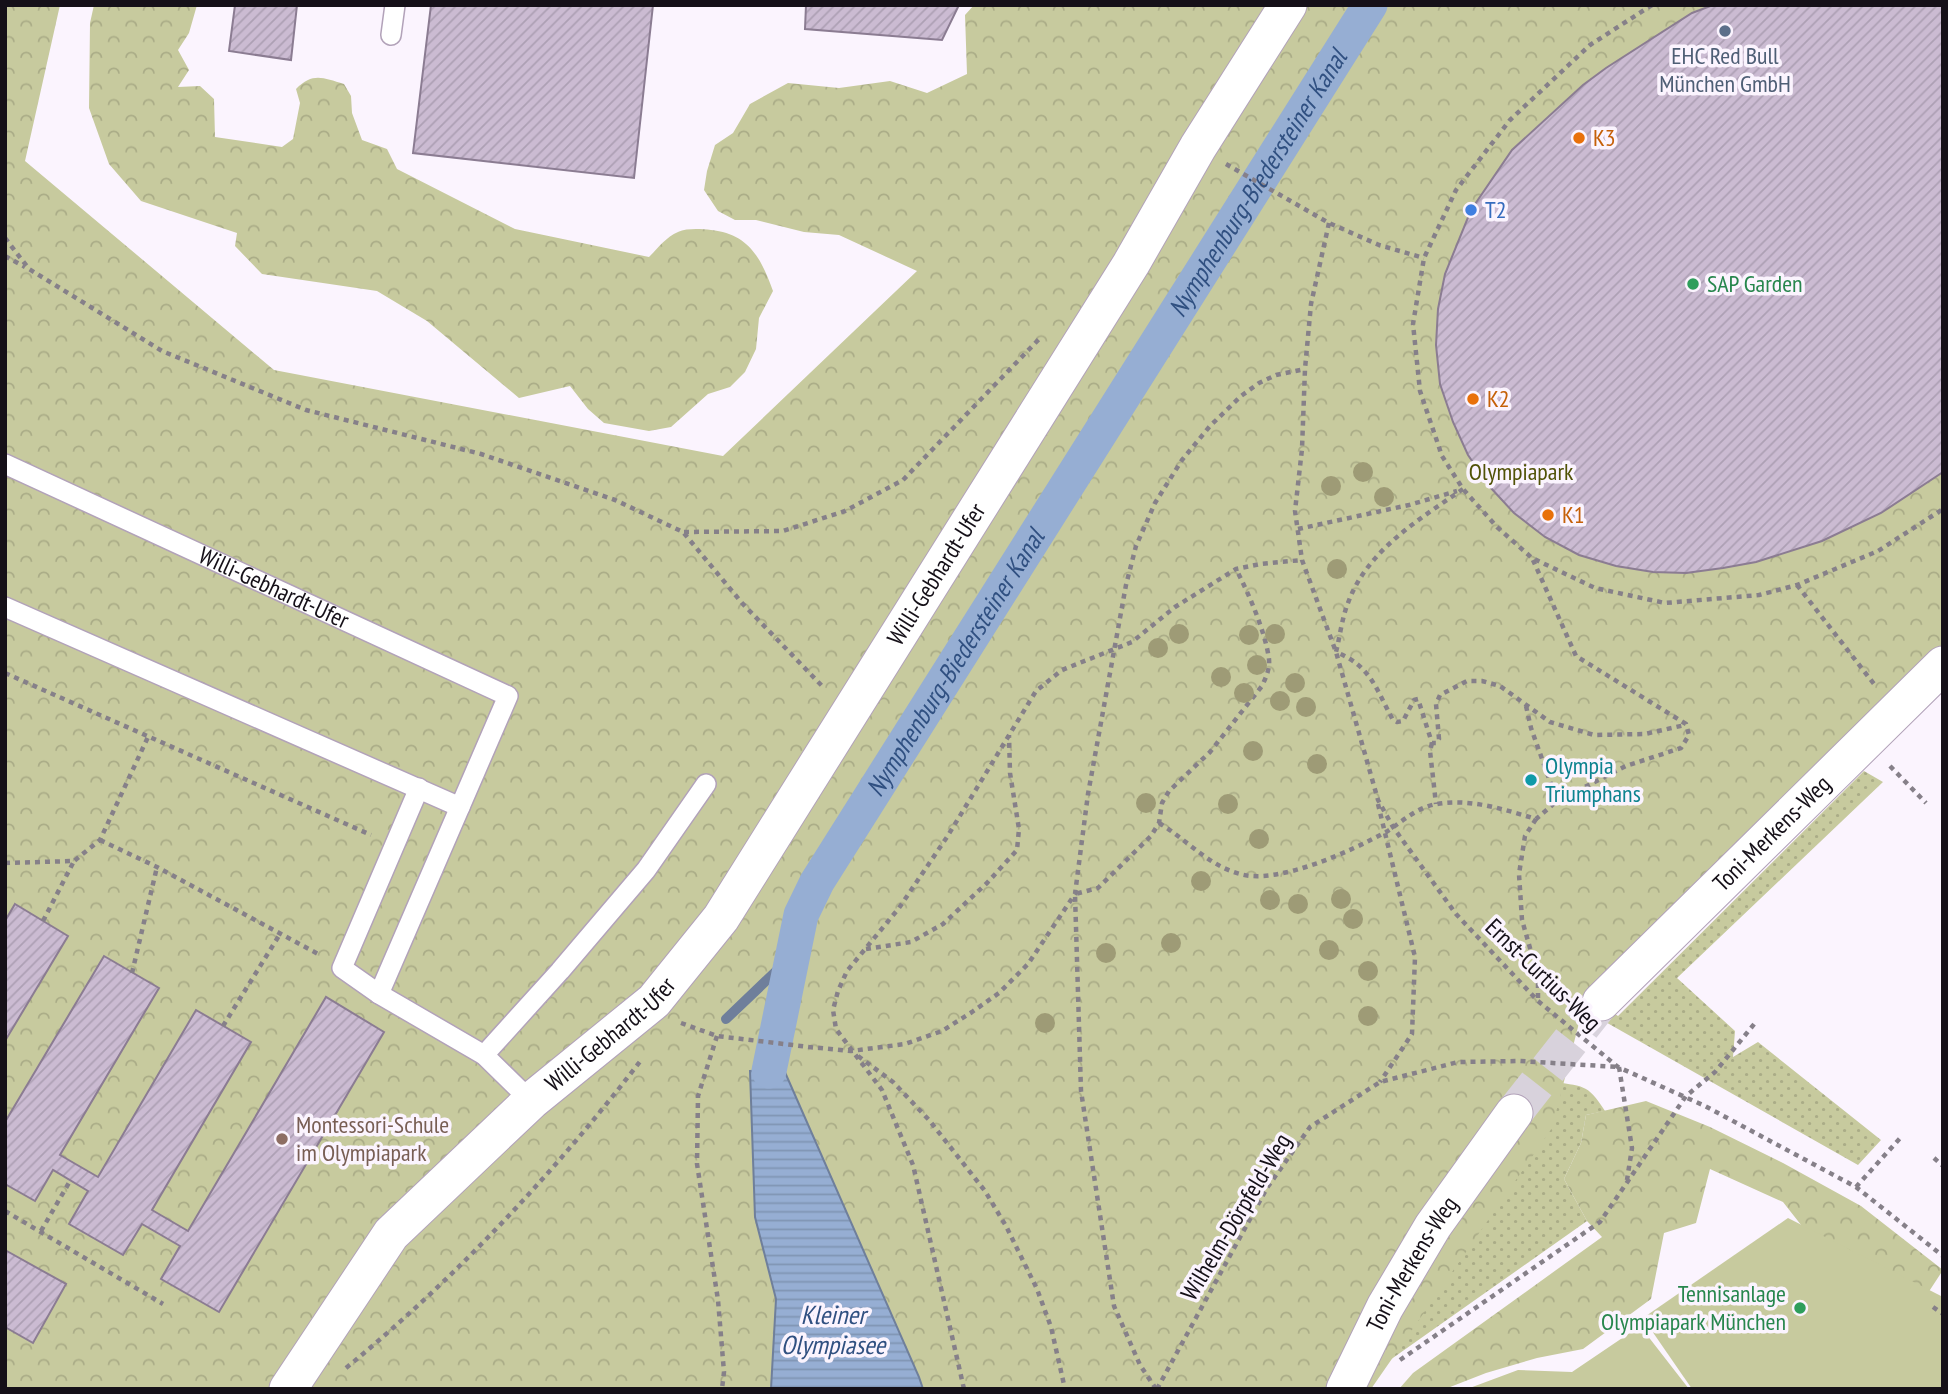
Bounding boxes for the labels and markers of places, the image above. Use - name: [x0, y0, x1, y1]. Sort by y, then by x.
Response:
- marker: EHC Red Bull München GmbH: [1717, 23, 1733, 39]
- place label: EHC Red Bull München GmbH: [1659, 40, 1791, 99]
- place label: K3: [1593, 122, 1616, 153]
- marker: K3: [1571, 130, 1587, 146]
- place label: T2: [1485, 194, 1507, 225]
- marker: T2: [1463, 202, 1479, 218]
- place label: SAP Garden: [1707, 268, 1803, 299]
- marker: SAP Garden: [1685, 276, 1701, 292]
- place label: K2: [1487, 383, 1510, 414]
- marker: K2: [1465, 391, 1481, 407]
- place label: K1: [1562, 499, 1585, 530]
- marker: K1: [1540, 507, 1556, 523]
- place label: Olympia Triumphans: [1545, 750, 1641, 809]
- marker: Olympia Triumphans: [1523, 772, 1539, 788]
- place label: Montessori-Schule im Olympiapark: [296, 1109, 449, 1168]
- marker: Montessori-Schule im Olympiapark: [274, 1131, 290, 1147]
- place label: Tennisanlage Olympiapark München: [1601, 1278, 1786, 1337]
- marker: Tennisanlage Olympiapark München: [1792, 1300, 1808, 1316]

